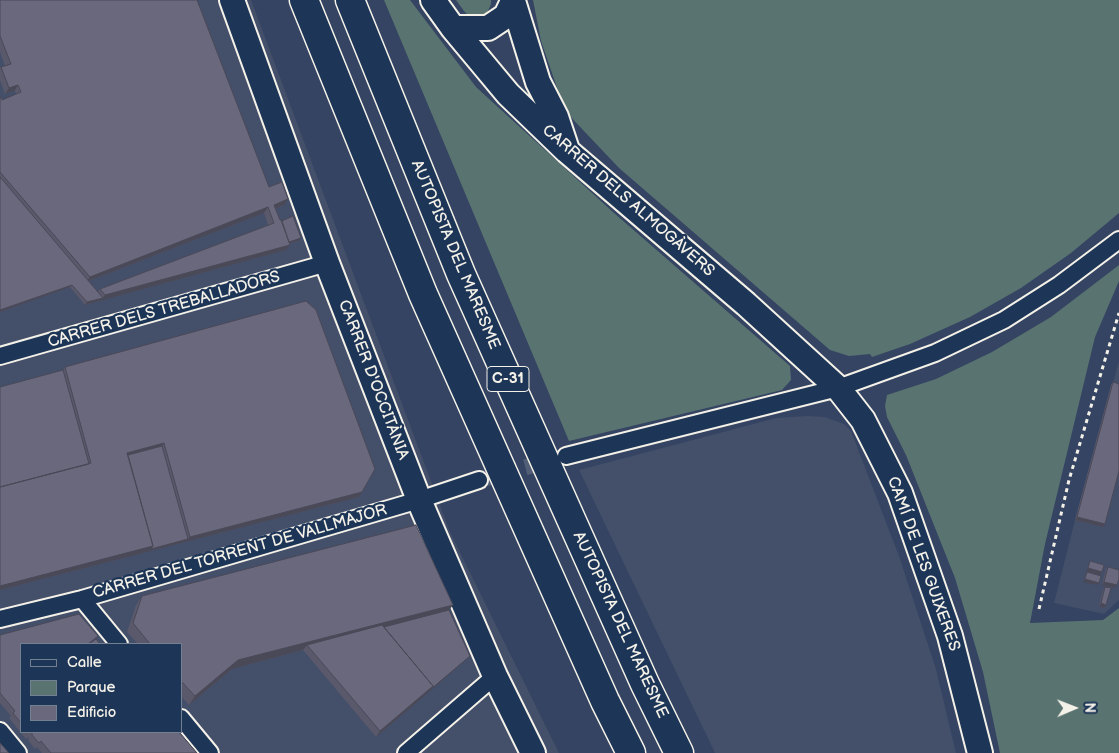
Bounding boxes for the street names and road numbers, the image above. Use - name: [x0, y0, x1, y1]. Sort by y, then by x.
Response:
- street label: CARRER DELS ALMOGÀVERS: [538, 121, 718, 281]
- street label: AUTOPISTA DEL MARESME: [406, 158, 504, 352]
- street label: CARRER DELS TREBALLADORS: [46, 268, 282, 352]
- street label: CARRER D'OCCITÀNIA: [334, 297, 412, 463]
- road number: C-31: [487, 366, 529, 392]
- street label: CAMÍ DE LES GUIXERES: [882, 474, 964, 654]
- street label: CARRER DEL TORRENT DE VALLMAJOR: [91, 501, 389, 603]
- street label: AUTOPISTA DEL MARESME: [568, 529, 672, 721]

